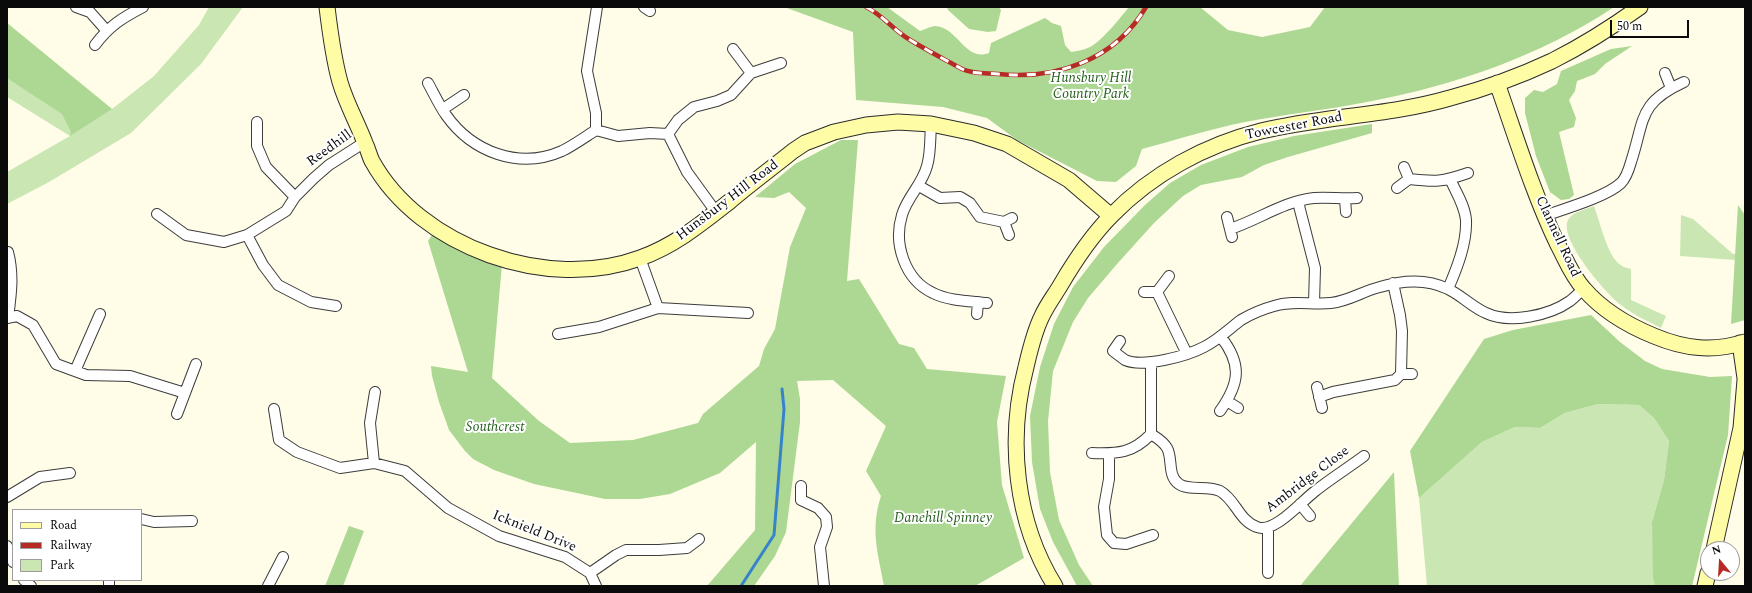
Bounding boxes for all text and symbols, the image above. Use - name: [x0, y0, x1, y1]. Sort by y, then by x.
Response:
- scale bar: [1612, 12, 1691, 38]
- text: 50 m: [1617, 17, 1642, 36]
- park label: Hunsbury Hill Country Park: [1051, 71, 1131, 104]
- street label: Towcester Road: [1244, 109, 1344, 145]
- street label: Reedhill: [304, 127, 356, 171]
- street label: Hunsbury Hill Road: [674, 157, 782, 245]
- street label: Clannell Road: [1531, 194, 1583, 280]
- park label: Southcrest: [466, 420, 524, 436]
- street label: Ambridge Close: [1263, 443, 1353, 517]
- street label: Icknield Drive: [490, 508, 578, 556]
- legend: [12, 509, 142, 581]
- park label: Danehill Spinney: [894, 511, 992, 527]
- text: Road: [50, 516, 77, 535]
- text: Railway: [50, 536, 92, 555]
- north arrow: [1700, 541, 1740, 581]
- text: N: [1710, 541, 1723, 560]
- text: Park: [50, 556, 75, 575]

